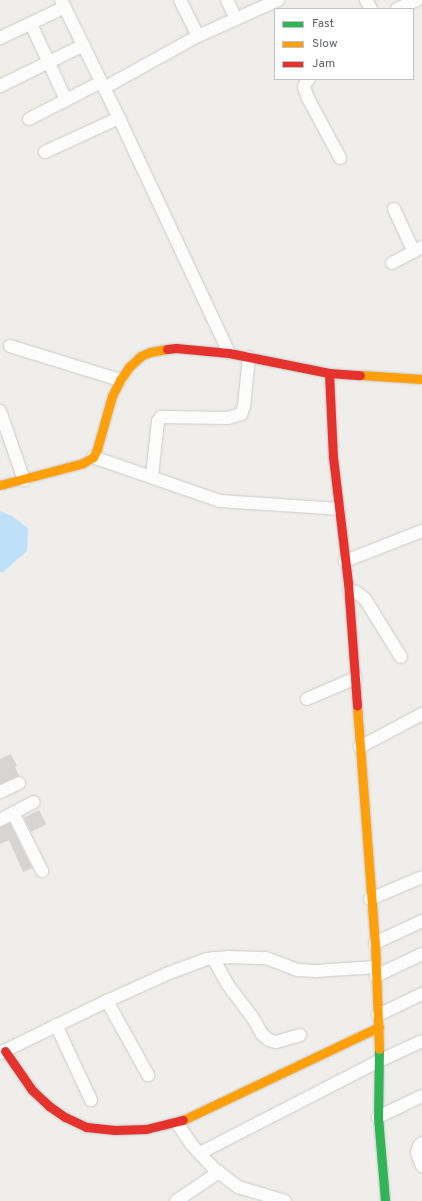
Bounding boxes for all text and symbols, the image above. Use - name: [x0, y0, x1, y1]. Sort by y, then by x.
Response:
- legend: [274, 8, 414, 80]
- text: Fast: [312, 16, 334, 32]
- text: Slow: [312, 36, 338, 52]
- text: Jam: [312, 56, 335, 72]

